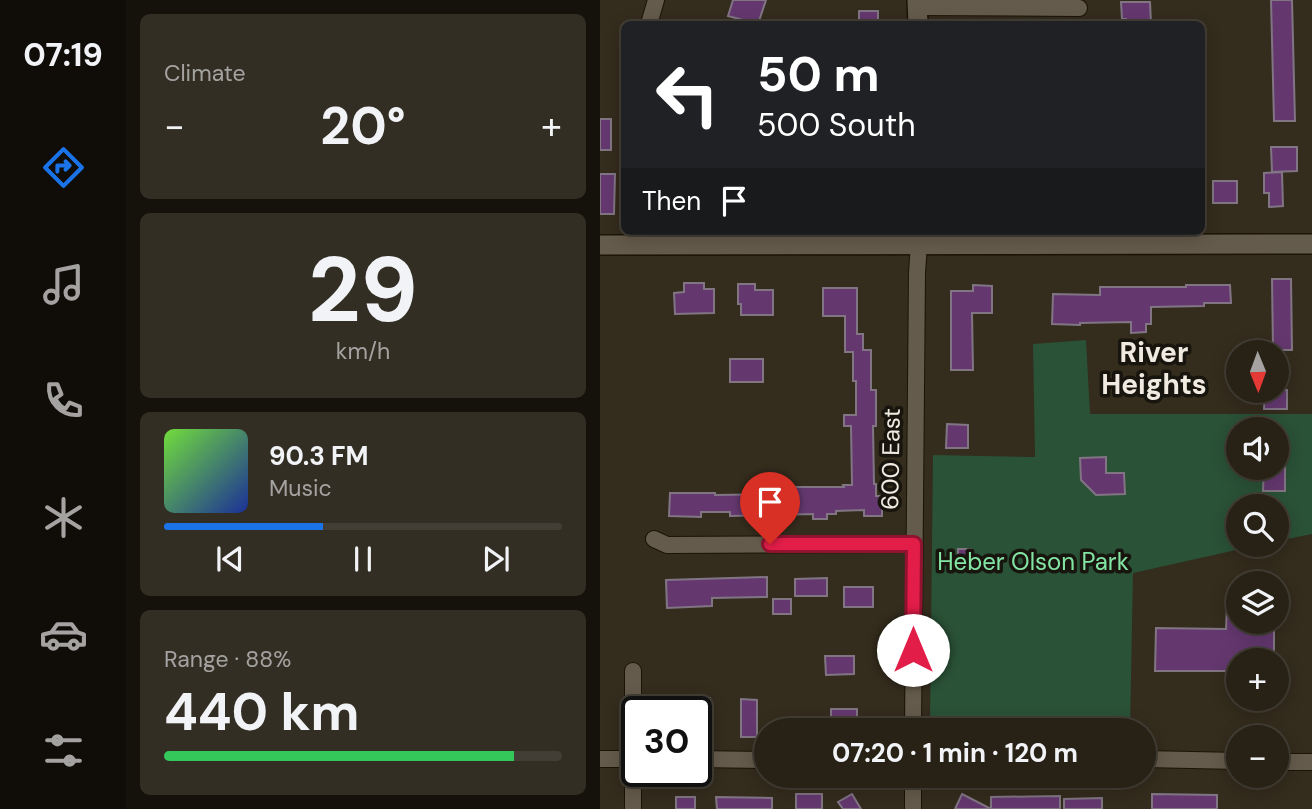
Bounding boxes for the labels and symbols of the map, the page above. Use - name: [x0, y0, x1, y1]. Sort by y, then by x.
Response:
- district label: River Heights: [1101, 334, 1207, 403]
- north arrow: [1226, 340, 1290, 402]
- street label: 600 East: [874, 408, 907, 510]
- pin: [740, 472, 800, 544]
- park label: Heber Olson Park: [937, 546, 1129, 577]
- position arrow: [876, 613, 950, 687]
- speed limit sign: 30: [621, 696, 712, 787]

